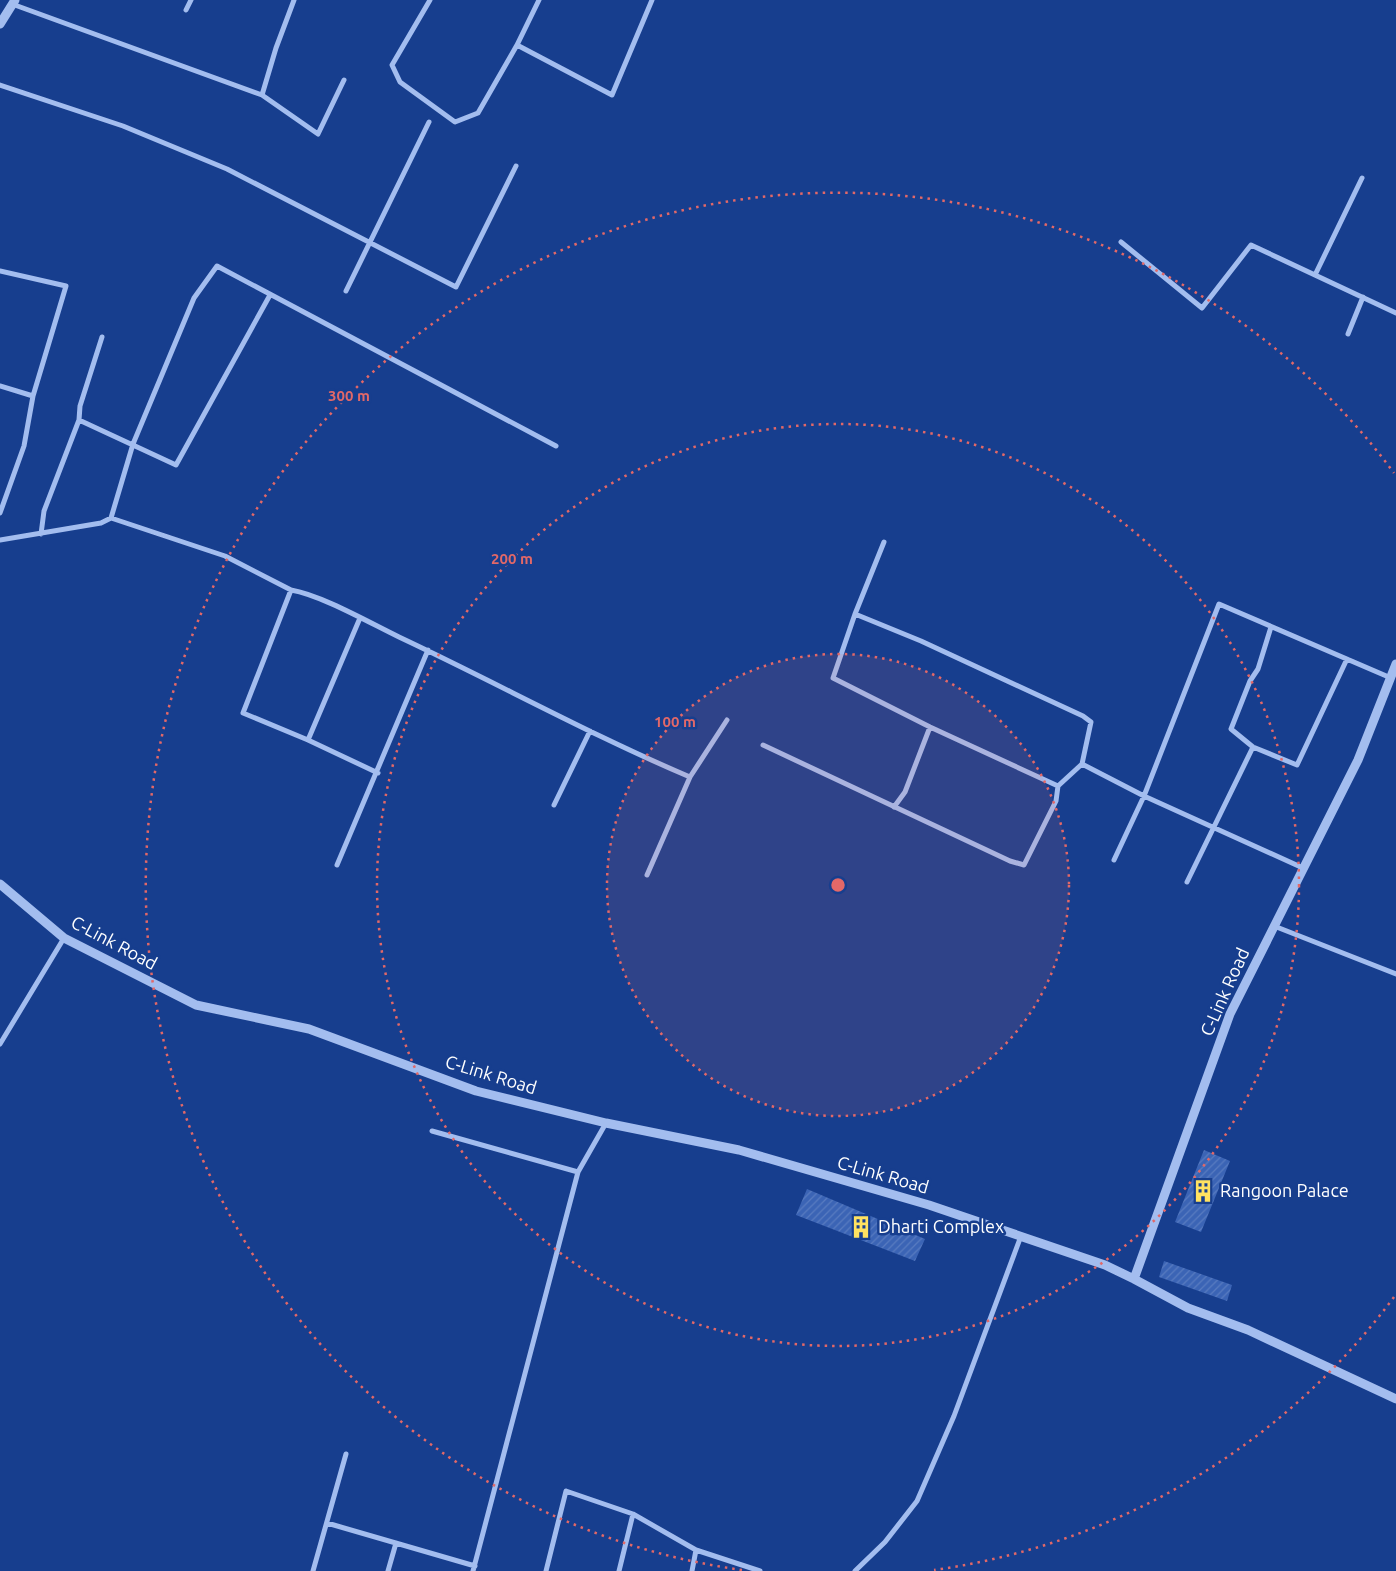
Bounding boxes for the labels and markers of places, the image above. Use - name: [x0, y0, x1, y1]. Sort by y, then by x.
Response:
- centre of rings: [829, 876, 847, 894]
- building icon: Rangoon Palace: [1190, 1178, 1216, 1204]
- place label: Rangoon Palace: [1220, 1180, 1349, 1200]
- building icon: Dharti Complex: [848, 1214, 874, 1240]
- place label: Dharti Complex: [878, 1216, 1004, 1236]

